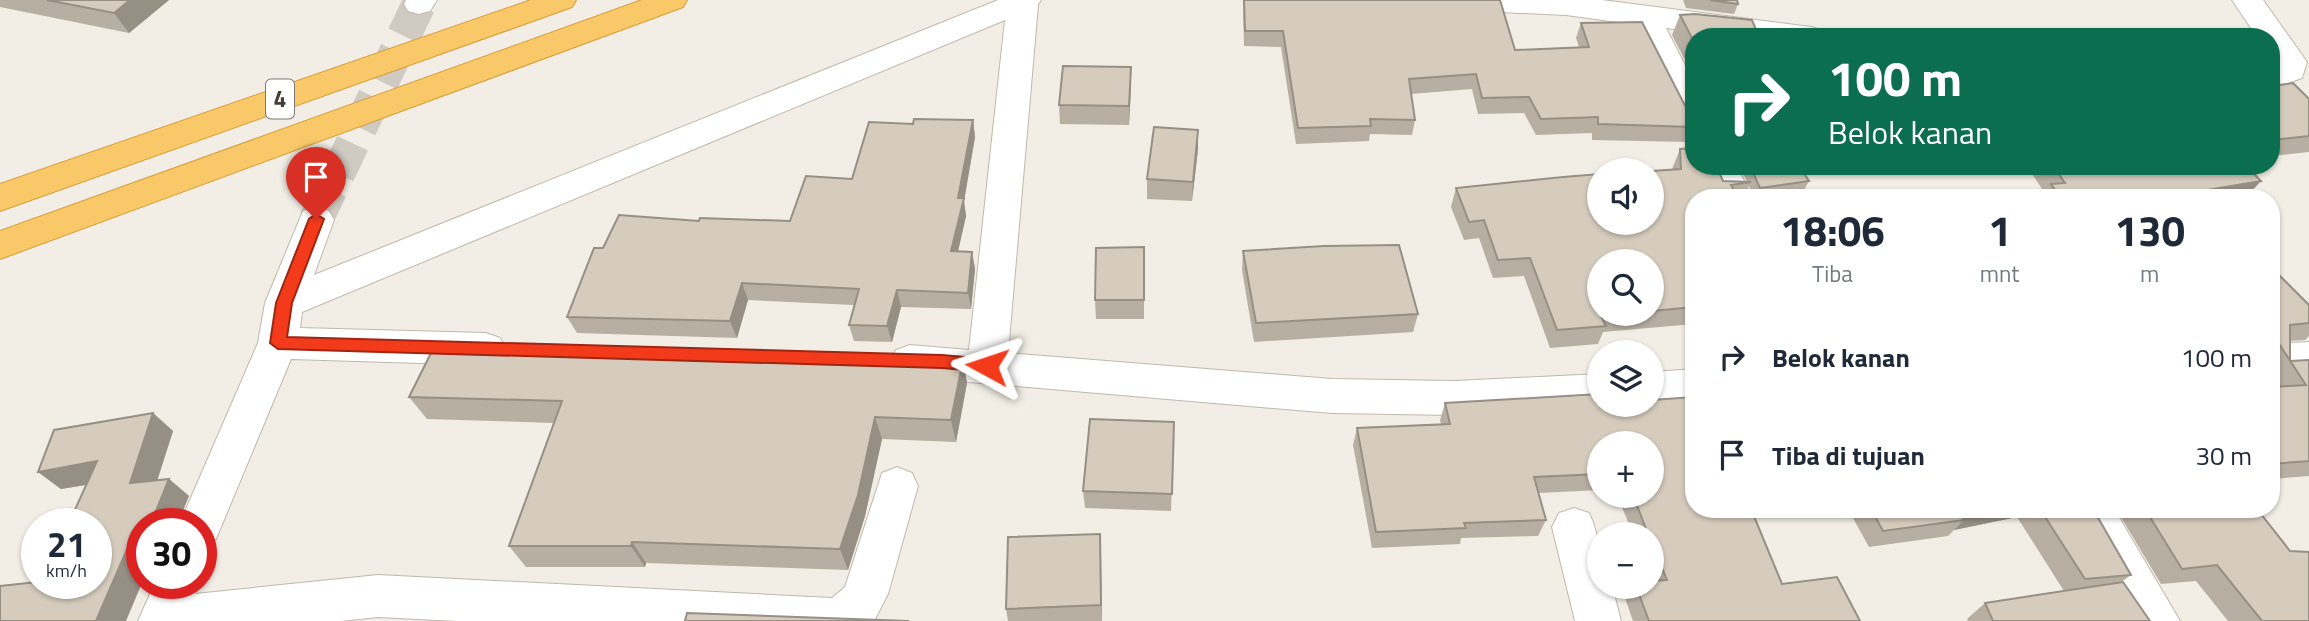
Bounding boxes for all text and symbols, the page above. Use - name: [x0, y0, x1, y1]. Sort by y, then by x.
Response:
- text: 100 m: [1828, 40, 1962, 115]
- icon: right: [1713, 56, 1804, 147]
- road number: 4: [266, 80, 294, 118]
- text: Belok kanan: [1828, 108, 1992, 156]
- pin: [286, 147, 346, 219]
- icon: arrive: [297, 158, 335, 196]
- map controls: [1587, 158, 1664, 599]
- button: sound: [1587, 158, 1664, 235]
- text: 18:06: [1780, 198, 1885, 262]
- text: 1: [1988, 198, 2011, 262]
- text: 130: [2114, 198, 2185, 262]
- button: search: [1587, 249, 1664, 326]
- text: Tiba: [1812, 256, 1853, 291]
- text: mnt: [1980, 256, 2019, 291]
- text: m: [2140, 256, 2159, 291]
- position arrow: [950, 329, 1024, 403]
- icon: right: [1713, 338, 1751, 376]
- text: Belok kanan: [1772, 338, 1910, 377]
- text: 100 m: [2181, 338, 2252, 377]
- button: layers: [1587, 340, 1664, 417]
- button: +: [1587, 431, 1664, 508]
- icon: arrive: [1713, 436, 1751, 474]
- text: Tiba di tujuan: [1772, 436, 1925, 475]
- text: 30 m: [2195, 436, 2252, 475]
- speed limit sign: 30: [126, 508, 217, 599]
- text: 21: [47, 517, 86, 571]
- button: −: [1587, 522, 1664, 599]
- text: km/h: [46, 557, 87, 584]

